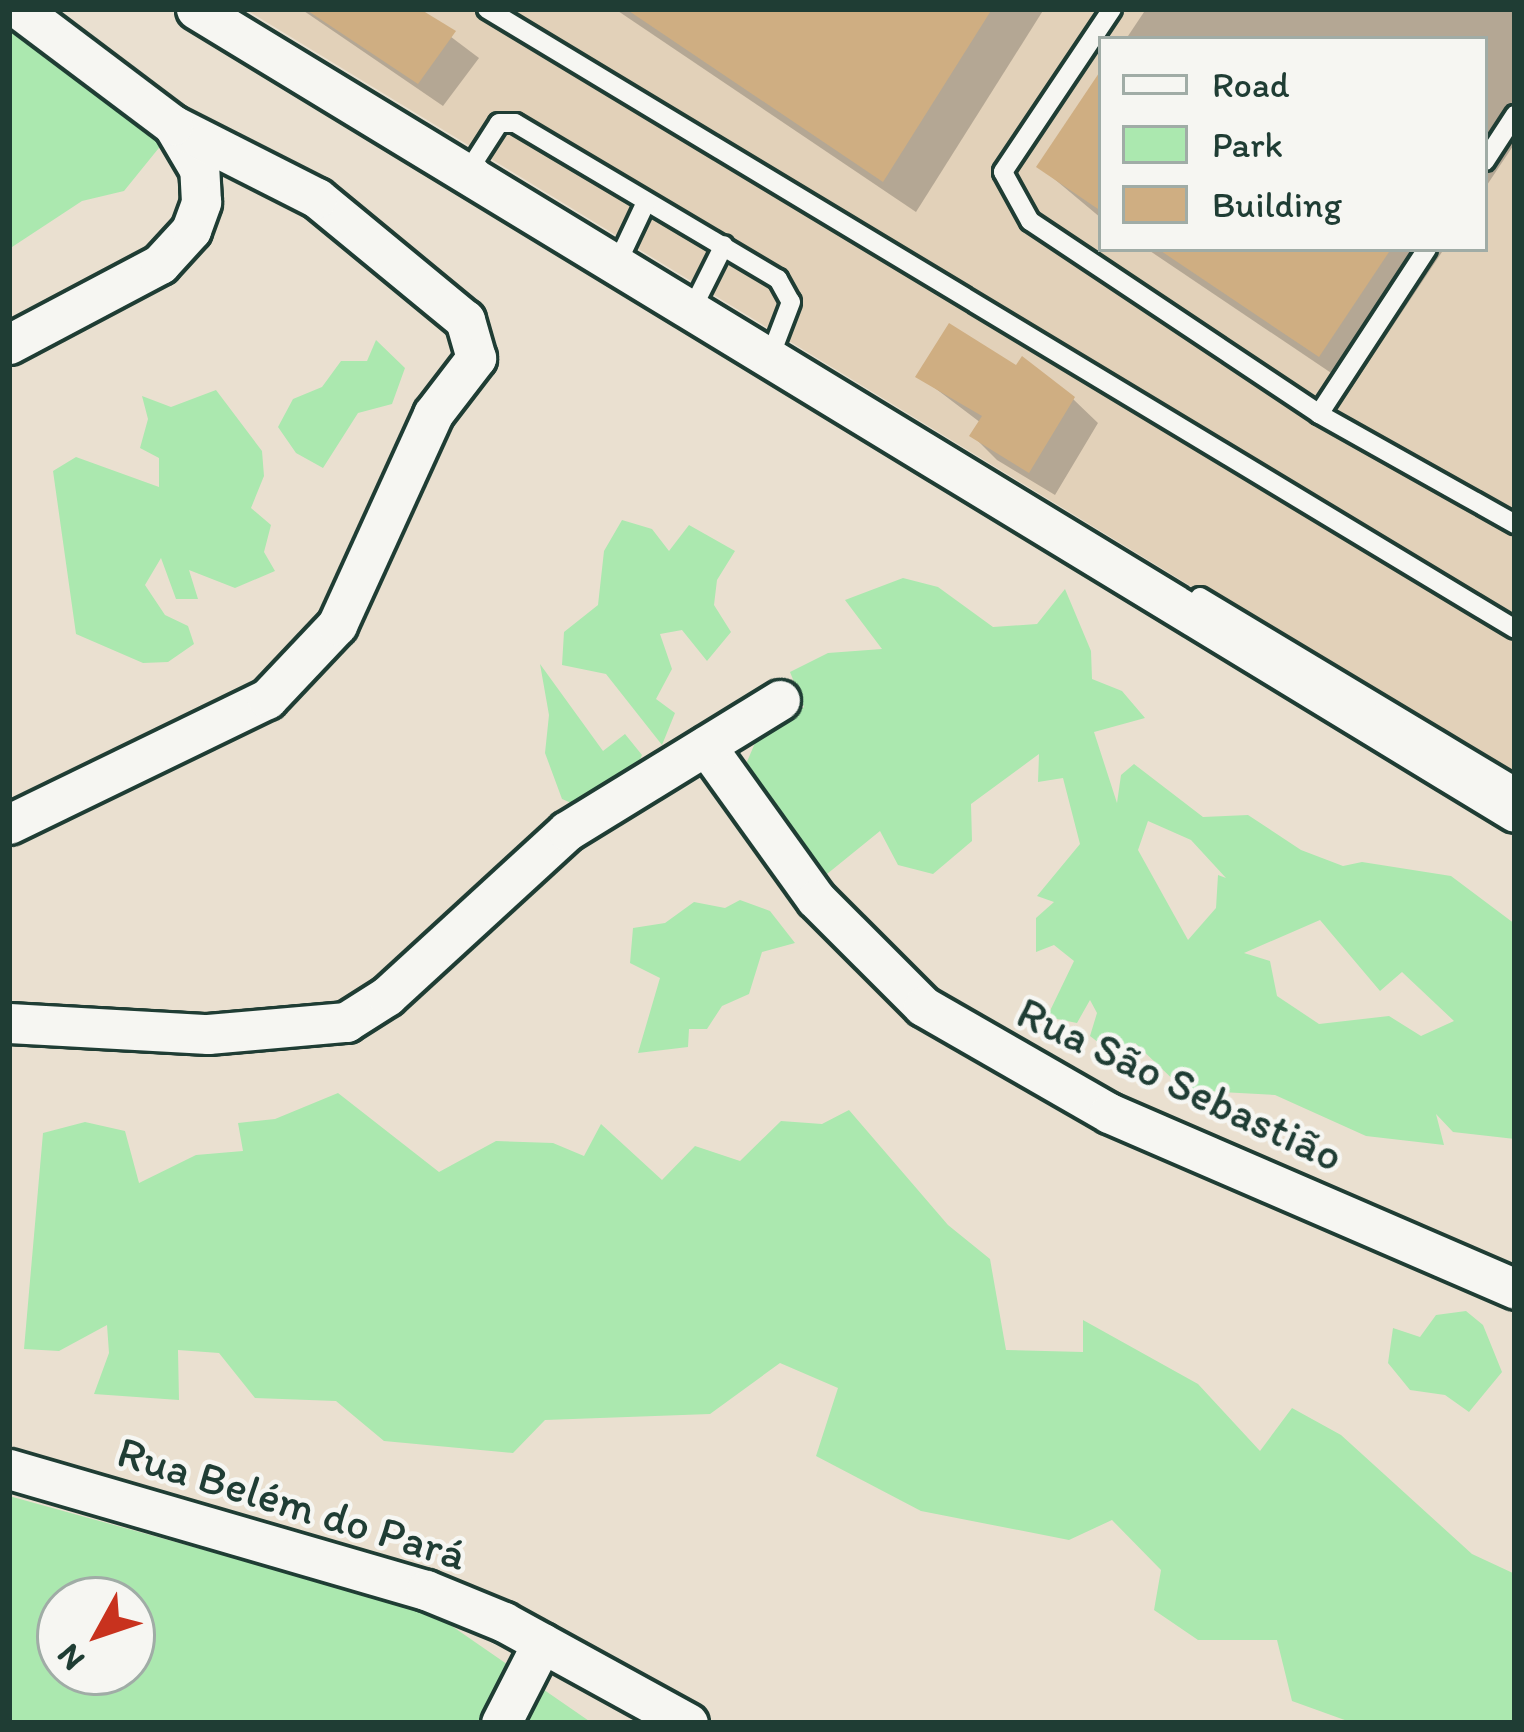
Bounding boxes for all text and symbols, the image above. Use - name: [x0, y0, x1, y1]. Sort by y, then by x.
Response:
- legend: [1098, 36, 1488, 252]
- text: Road: [1212, 63, 1290, 106]
- text: Park: [1212, 123, 1283, 166]
- text: Building: [1212, 183, 1342, 226]
- street label: Rua São Sebastião: [1008, 985, 1352, 1183]
- street label: Rua Belém do Pará: [111, 1424, 473, 1582]
- north arrow: [36, 1576, 156, 1696]
- text: N: [48, 1636, 92, 1679]

